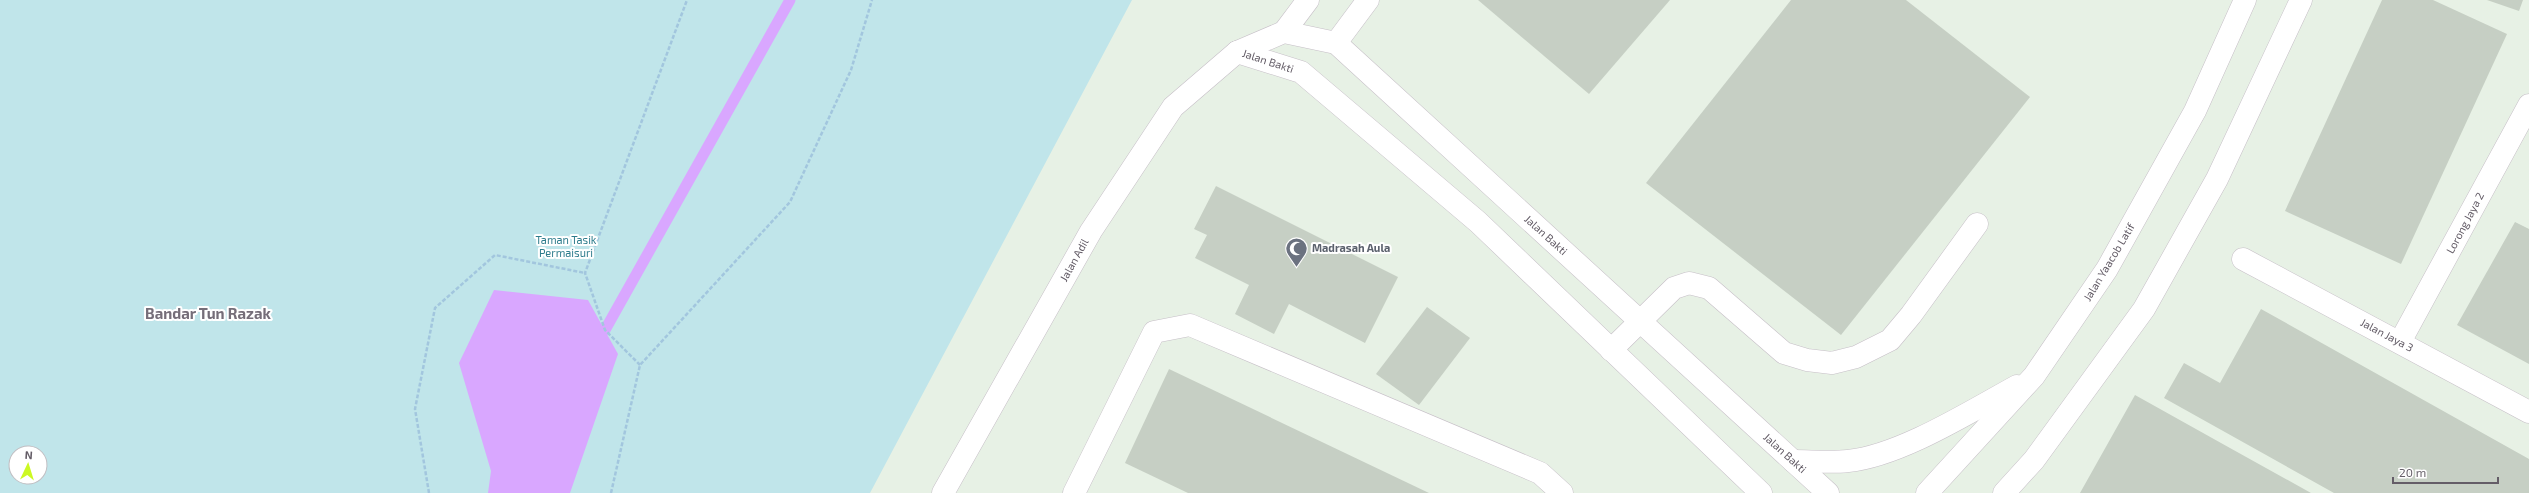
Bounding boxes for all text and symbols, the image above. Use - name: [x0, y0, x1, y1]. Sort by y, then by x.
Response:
- street label: Jalan Bakti: [1241, 46, 1296, 75]
- street label: Lorong Jaya 2: [2443, 190, 2486, 256]
- street label: Jalan Bakti: [1522, 212, 1570, 257]
- street label: Jalan Yaacob Latif: [2080, 220, 2137, 303]
- park label: Taman Tasik Permaisuri: [536, 233, 597, 259]
- mosque icon: Madrasah Aula: [1284, 235, 1310, 268]
- street label: Jalan Adil: [1057, 236, 1091, 283]
- place label: Madrasah Aula: [1312, 241, 1390, 254]
- district label: Bandar Tun Razak: [145, 304, 271, 322]
- street label: Jalan Jaya 3: [2359, 315, 2416, 354]
- street label: Jalan Bakti: [1761, 430, 1809, 475]
- north arrow: [8, 445, 48, 485]
- text: N: [24, 448, 33, 461]
- scale bar: [2393, 459, 2498, 485]
- text: 20 m: [2399, 465, 2426, 479]

